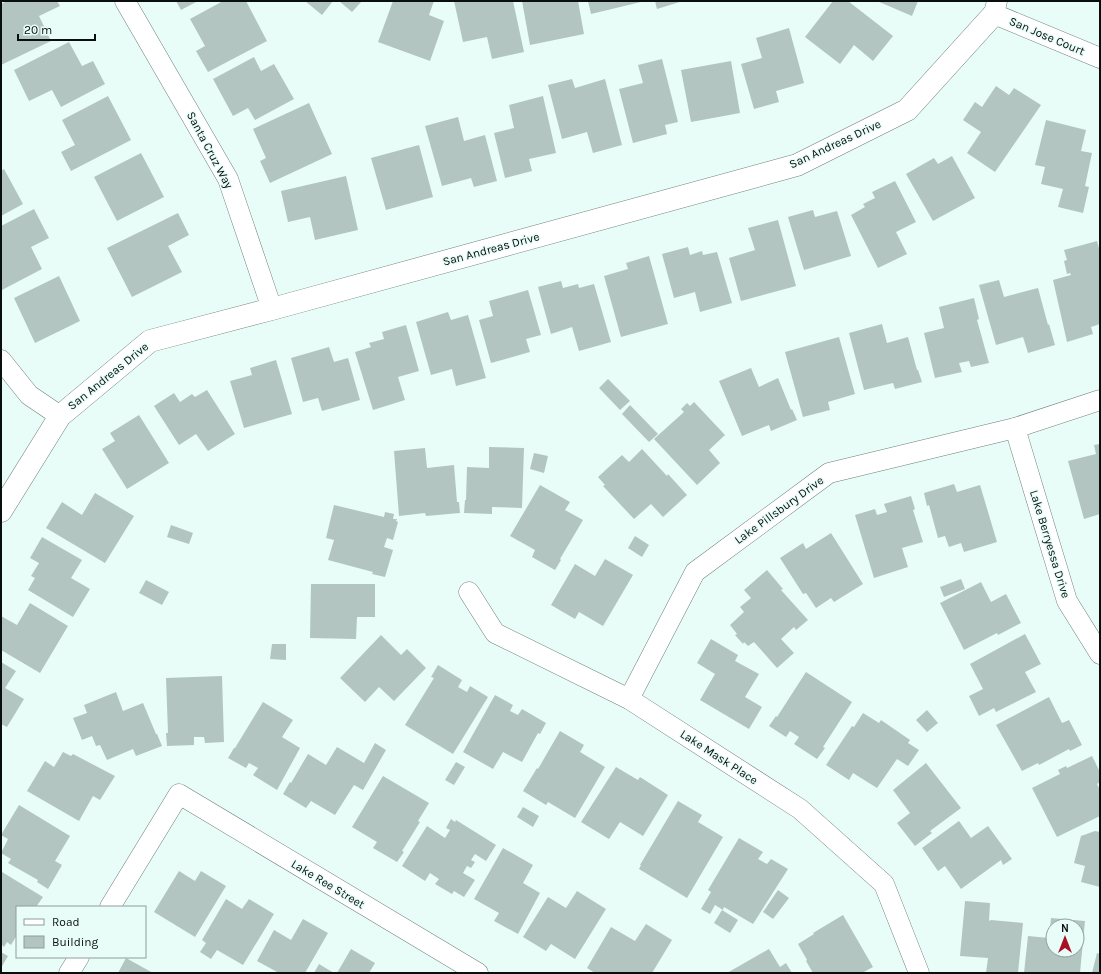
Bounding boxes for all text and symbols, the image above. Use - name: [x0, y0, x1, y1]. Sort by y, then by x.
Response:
- street label: San Jose Court: [1007, 14, 1087, 58]
- scale bar: [18, 16, 95, 42]
- text: 20 m: [24, 23, 52, 37]
- street label: Santa Cruz Way: [184, 109, 236, 191]
- street label: San Andreas Drive: [787, 117, 883, 171]
- street label: San Andreas Drive: [441, 229, 541, 269]
- street label: San Andreas Drive: [65, 339, 151, 413]
- street label: Lake Pillsbury Drive: [732, 473, 826, 547]
- street label: Lake Berryessa Drive: [1027, 488, 1073, 600]
- street label: Lake Mask Place: [678, 727, 760, 787]
- street label: Lake Ree Street: [289, 857, 368, 912]
- legend: [16, 906, 146, 958]
- text: Road: [52, 915, 80, 929]
- north arrow: [1045, 918, 1085, 958]
- text: N: [1061, 922, 1069, 935]
- text: Building: [52, 935, 99, 949]

